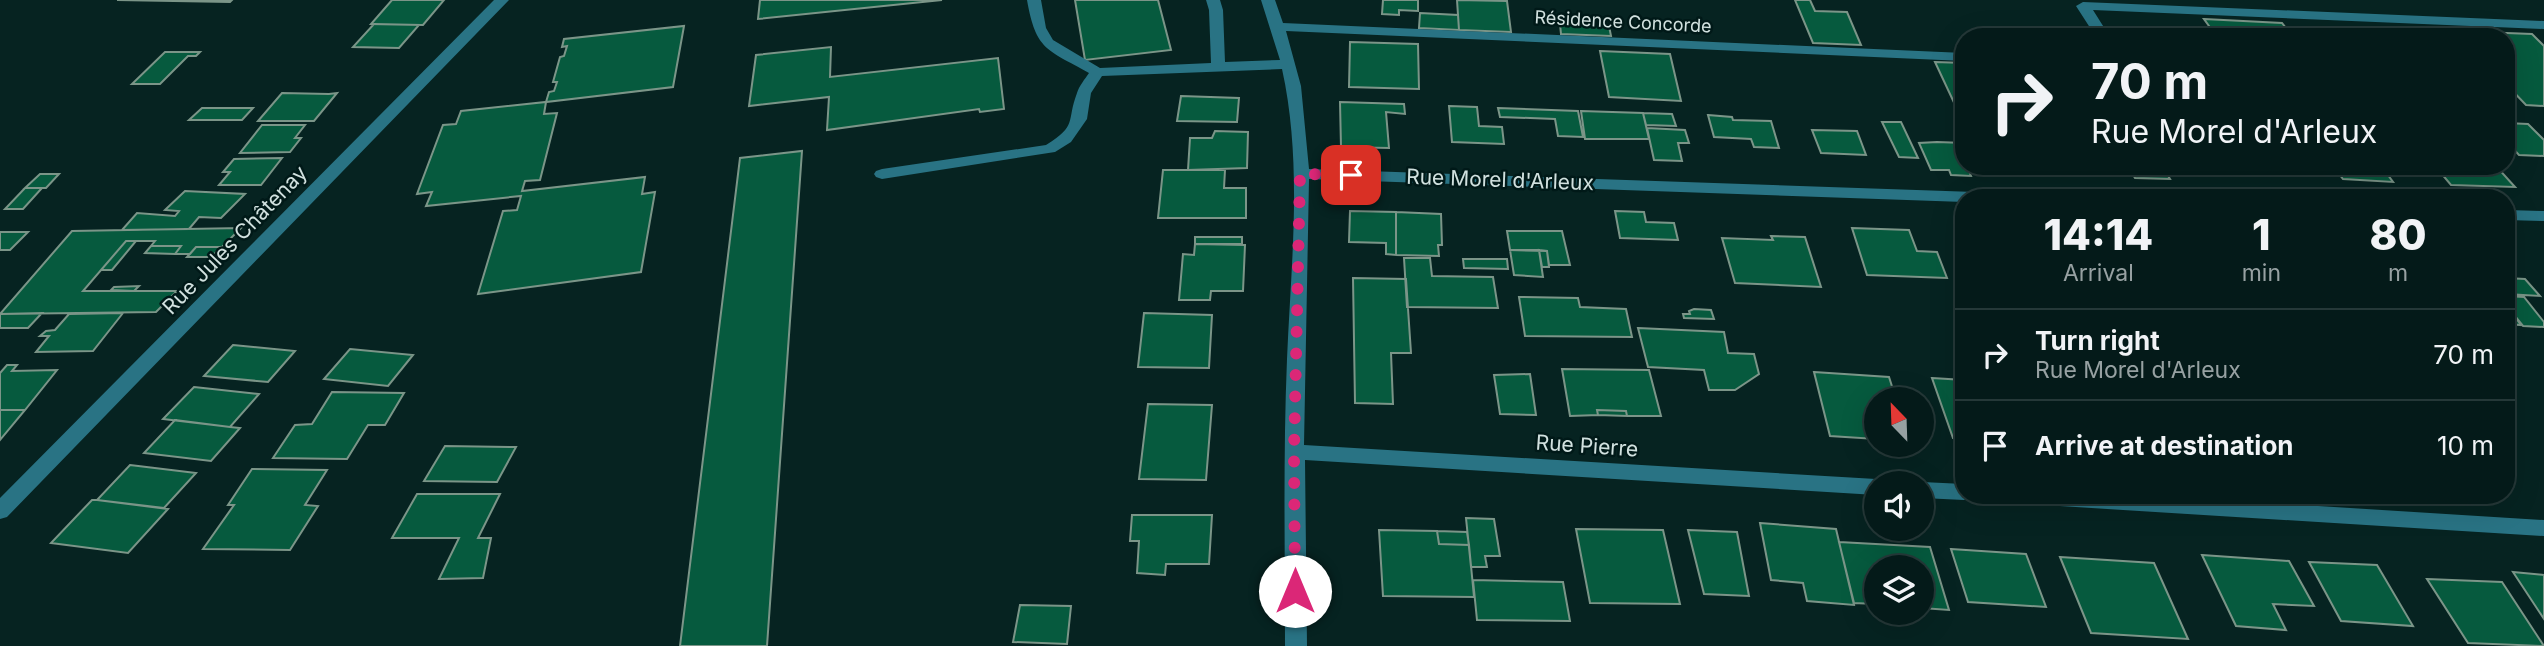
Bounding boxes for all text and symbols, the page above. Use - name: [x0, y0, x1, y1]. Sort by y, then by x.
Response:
- street label: Résidence Concorde: [1534, 6, 1712, 37]
- text: 70 m: [2091, 52, 2208, 111]
- icon: right: [1976, 56, 2067, 147]
- text: Rue Morel d'Arleux: [2091, 112, 2377, 151]
- pin: [1321, 145, 1381, 205]
- icon: arrive: [1332, 156, 1370, 194]
- street label: Rue Jules Châtenay: [157, 160, 312, 319]
- street label: Rue Morel d'Arleux: [1406, 164, 1594, 195]
- text: 14:14: [2044, 209, 2153, 260]
- text: 1: [2252, 209, 2271, 260]
- text: 80: [2370, 209, 2426, 260]
- text: Arrival: [2063, 259, 2134, 287]
- text: min: [2242, 259, 2281, 287]
- text: m: [2388, 259, 2408, 287]
- text: Turn right: [2035, 325, 2160, 356]
- icon: right: [1976, 336, 2014, 374]
- text: 70 m: [2433, 339, 2494, 370]
- text: Rue Morel d'Arleux: [2035, 356, 2241, 384]
- north arrow: [1864, 387, 1934, 457]
- map controls: [1864, 387, 1934, 625]
- icon: arrive: [1976, 427, 2014, 465]
- street label: Rue Pierre: [1535, 429, 1639, 462]
- text: Arrive at destination: [2035, 430, 2294, 461]
- text: 10 m: [2437, 430, 2494, 461]
- button: sound: [1864, 471, 1934, 541]
- position arrow: [1258, 554, 1332, 628]
- button: layers: [1864, 555, 1934, 625]

